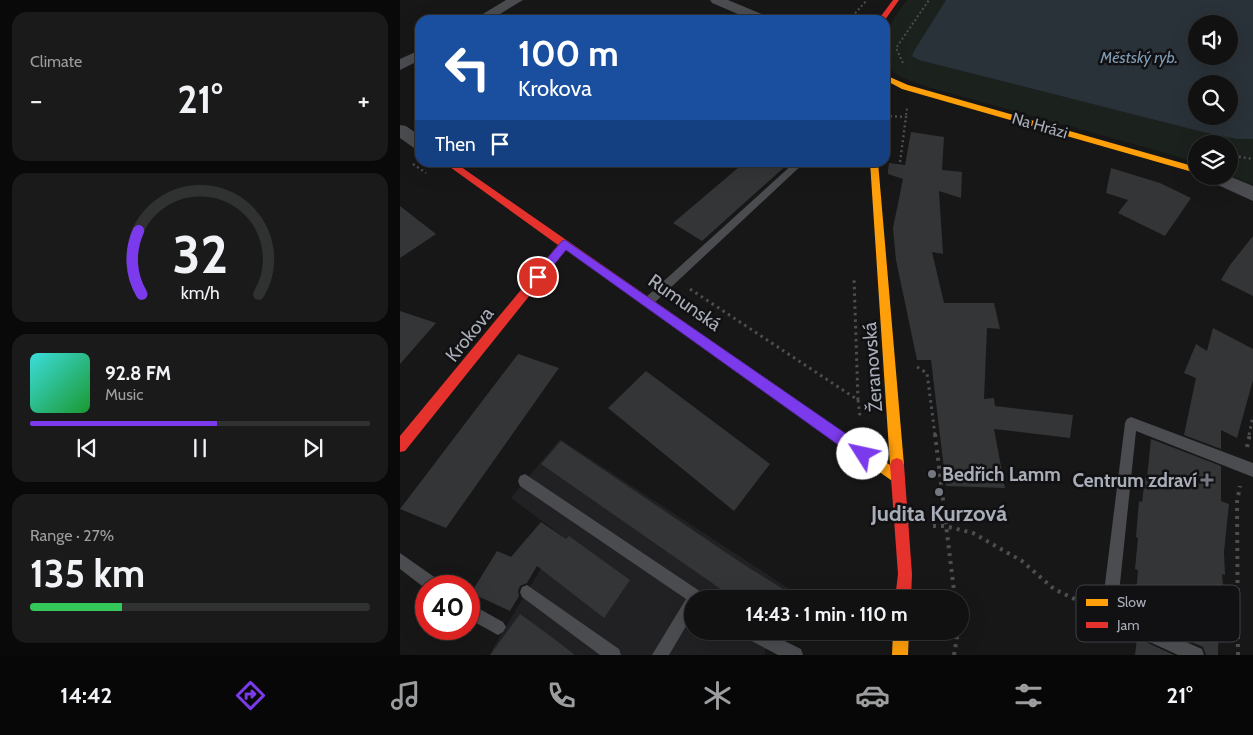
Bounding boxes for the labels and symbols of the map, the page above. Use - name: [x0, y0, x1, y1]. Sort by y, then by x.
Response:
- water label: Městský ryb.: [1099, 48, 1178, 67]
- street label: Na Hrázi: [1010, 108, 1070, 142]
- pin: [517, 256, 559, 298]
- street label: Rumunská: [644, 269, 726, 336]
- street label: Krokova: [440, 302, 498, 366]
- street label: Žeranovská: [857, 321, 887, 413]
- position arrow: [836, 427, 888, 479]
- place label: Bedřich Lamm: [942, 463, 1061, 486]
- marker: Bedřich Lamm: [926, 468, 938, 480]
- place label: Centrum zdraví: [1072, 469, 1197, 492]
- marker: Centrum zdraví: [1201, 474, 1213, 486]
- marker: Judita Kurzová: [933, 486, 945, 498]
- place label: Judita Kurzová: [870, 500, 1007, 527]
- speed limit sign: 40: [415, 575, 480, 640]
- legend: [1076, 585, 1240, 642]
- text: Slow: [1117, 593, 1146, 611]
- text: Jam: [1116, 616, 1139, 634]

